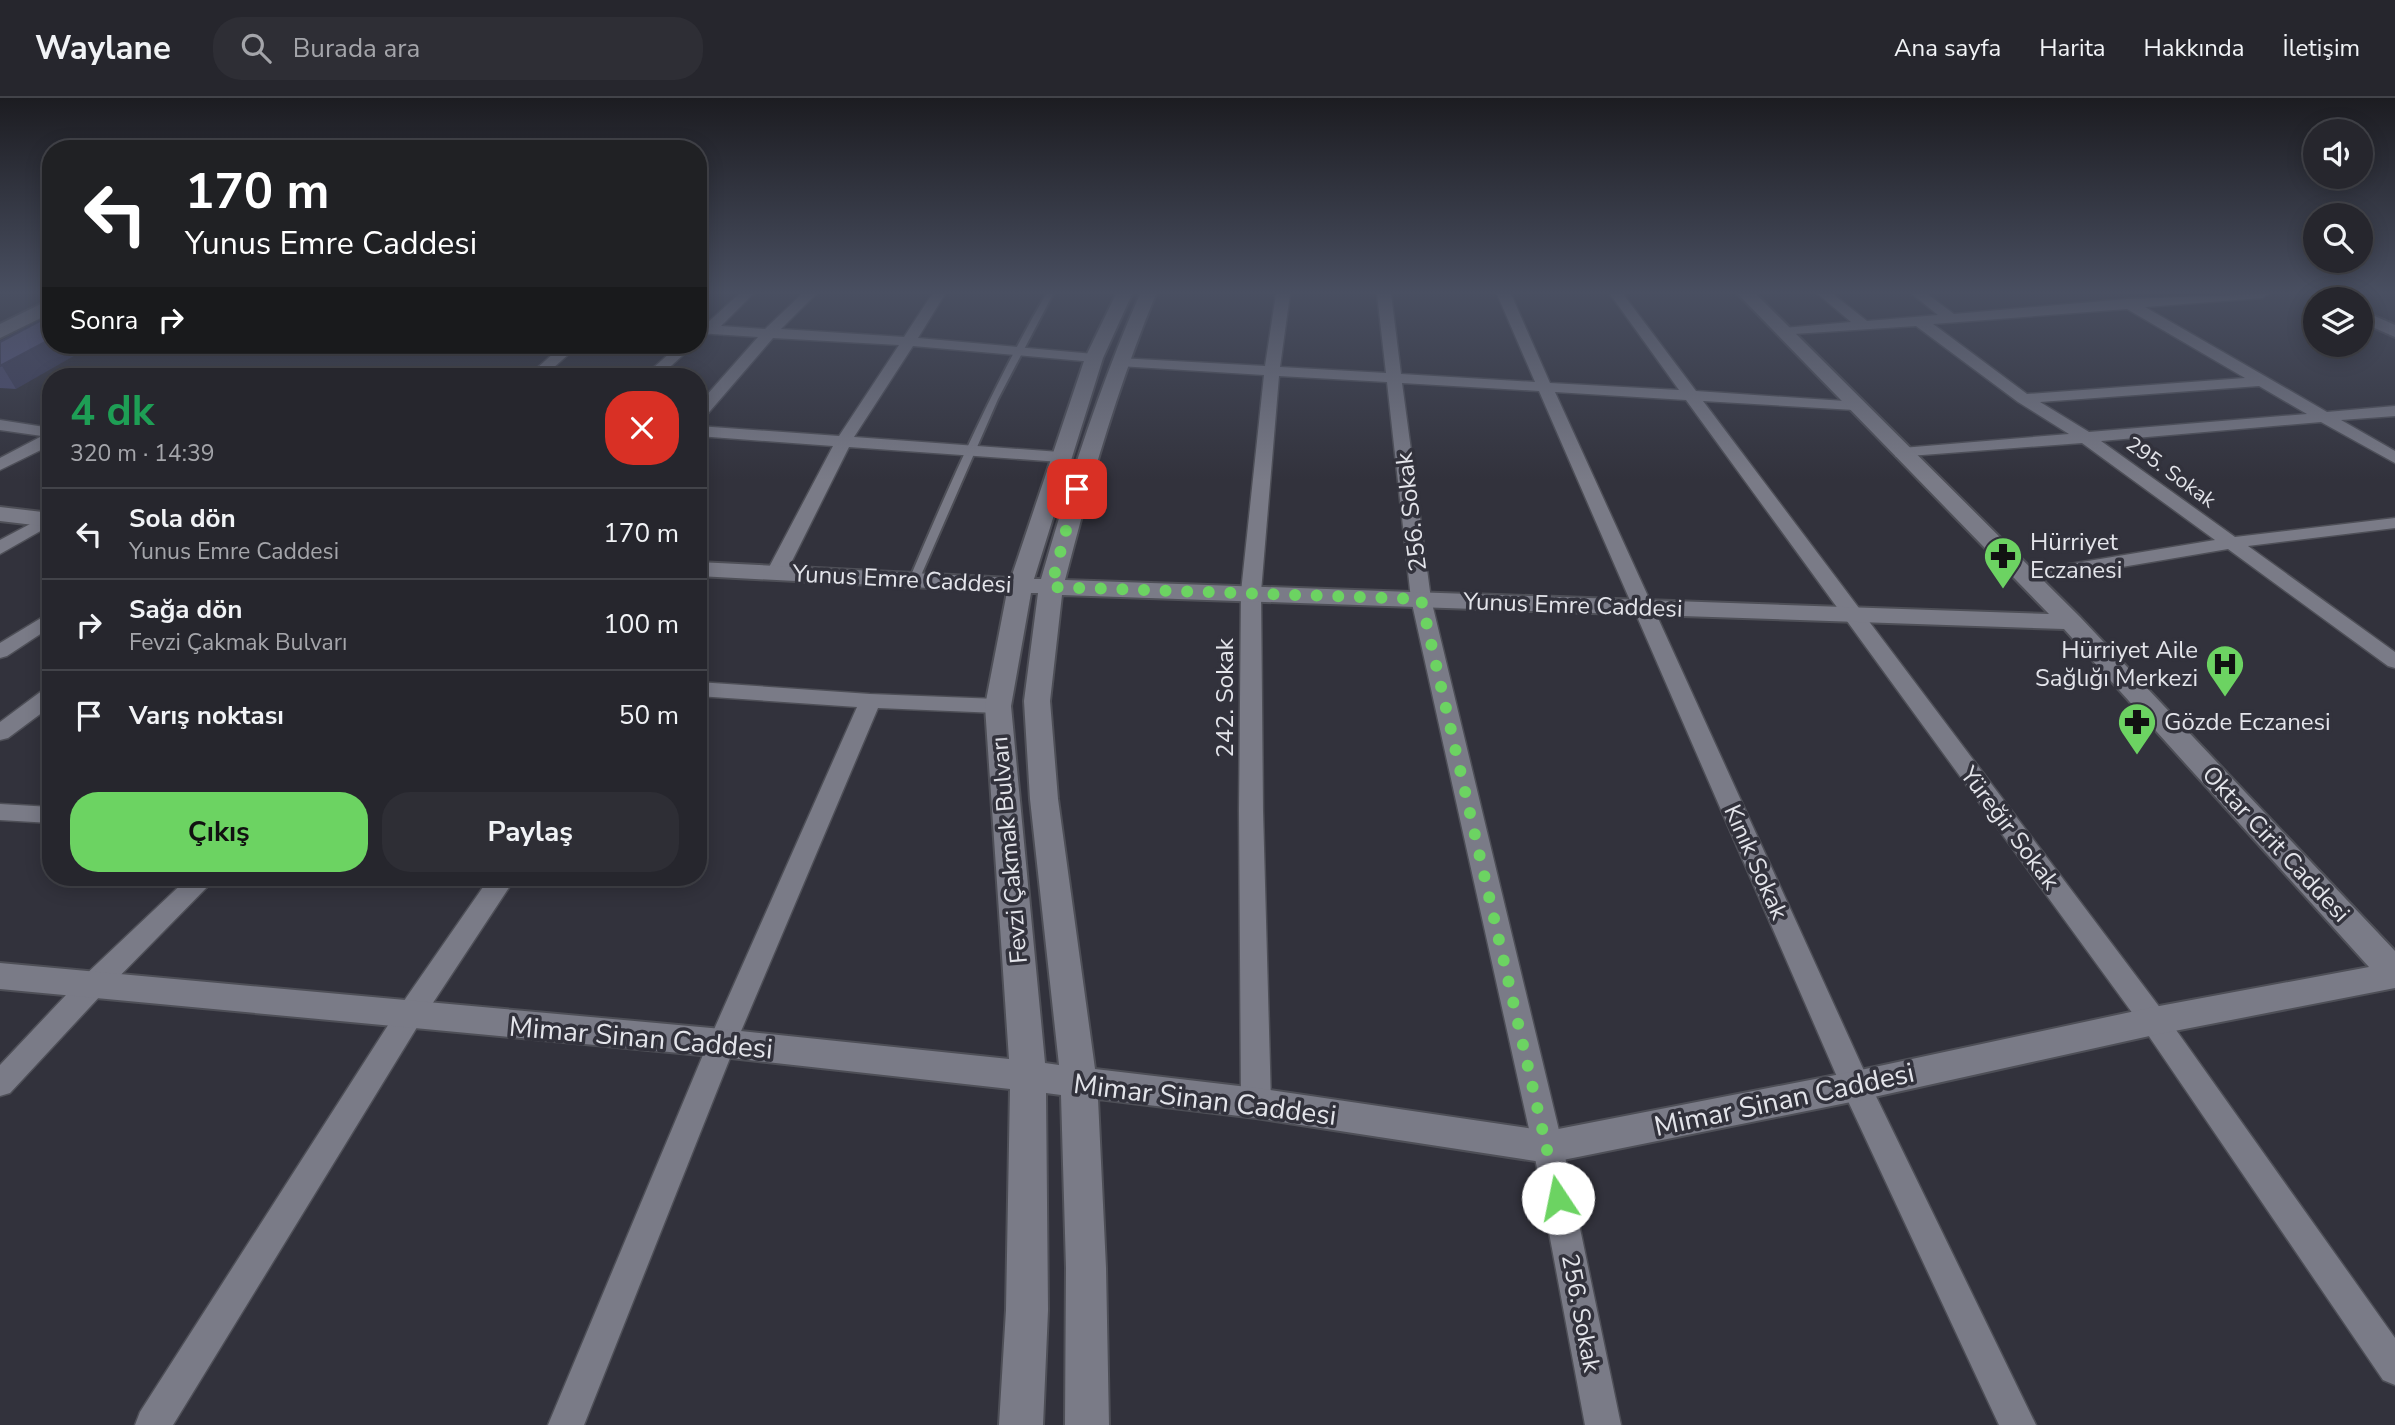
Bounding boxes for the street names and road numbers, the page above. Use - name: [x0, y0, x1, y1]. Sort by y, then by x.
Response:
- street label: 295. Sokak: [2120, 430, 2222, 514]
- street label: 256. Sokak: [1388, 450, 1434, 573]
- street label: Yunus Emre Caddesi: [791, 557, 1012, 601]
- street label: Yunus Emre Caddesi: [1462, 585, 1683, 625]
- street label: 242. Sokak: [1209, 637, 1241, 758]
- street label: Fevzi Çakmak Bulvarı: [983, 735, 1035, 965]
- street label: Yüreğir Sokak: [1953, 759, 2067, 897]
- street label: Oktar Cirit Caddesi: [2195, 759, 2357, 929]
- street label: Kınık Sokak: [1716, 799, 1796, 925]
- street label: Mimar Sinan Caddesi: [507, 1008, 774, 1068]
- street label: Mimar Sinan Caddesi: [1651, 1054, 1918, 1146]
- street label: Mimar Sinan Caddesi: [1071, 1065, 1339, 1135]
- street label: 256. Sokak: [1554, 1251, 1608, 1376]

